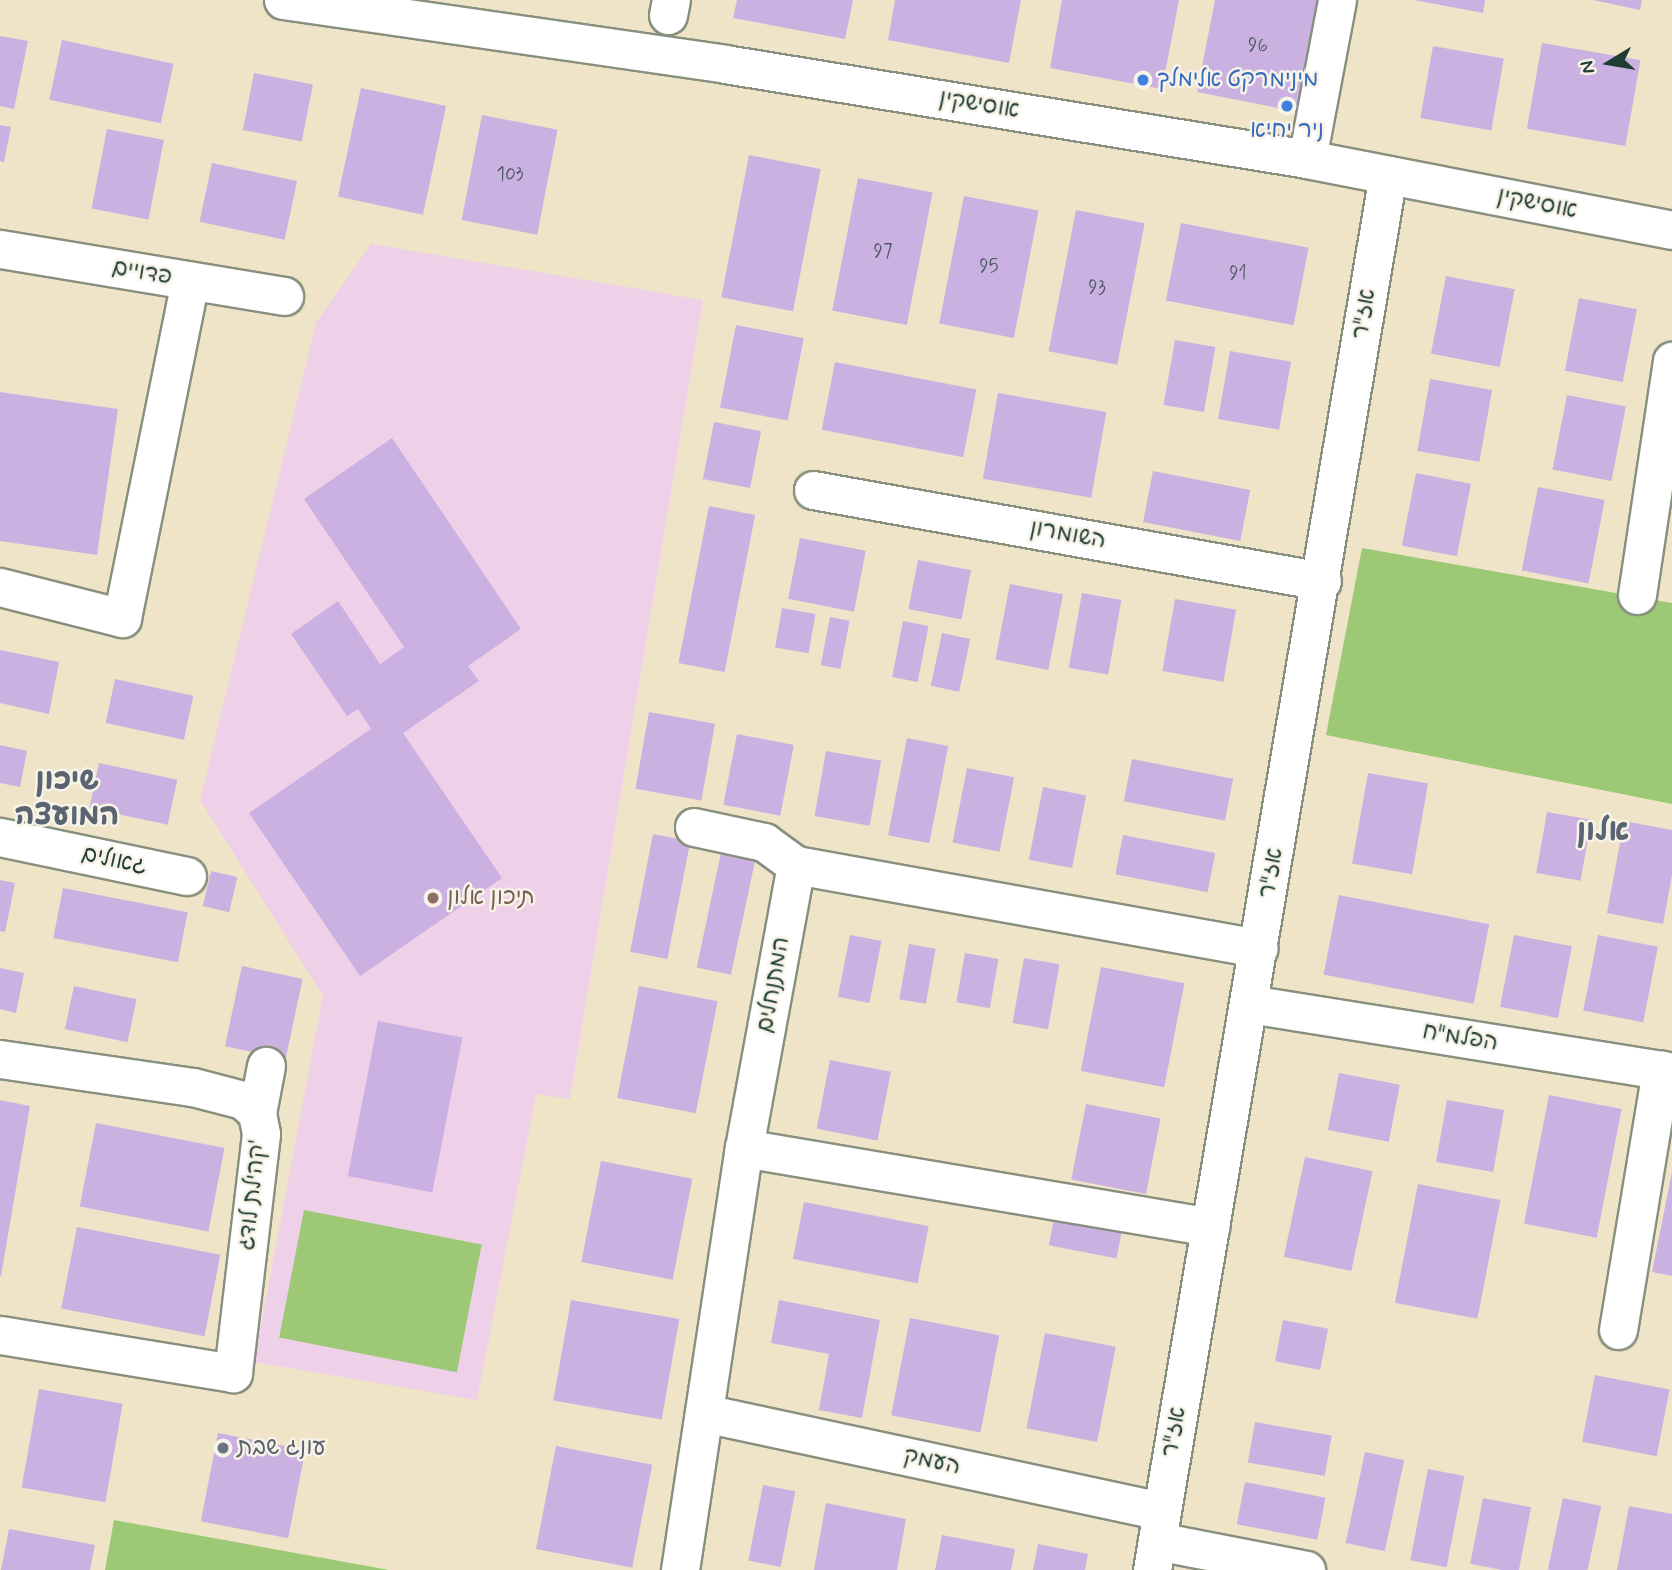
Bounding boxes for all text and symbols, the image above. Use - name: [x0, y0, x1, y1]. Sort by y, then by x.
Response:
- north arrow: [1574, 28, 1644, 98]
- house number: 96: [1248, 35, 1268, 57]
- text: N: [1574, 59, 1601, 76]
- place label: מינימרקט אלימלך: [1157, 66, 1319, 94]
- marker: מינימרקט אלימלך: [1135, 72, 1151, 88]
- street label: אוסישקין: [937, 85, 1021, 125]
- marker: ניר יחיא: [1279, 98, 1295, 114]
- place label: ניר יחיא: [1250, 117, 1324, 145]
- house number: 103: [496, 164, 524, 186]
- street label: אוסישקין: [1495, 183, 1579, 225]
- house number: 97: [874, 241, 892, 263]
- street label: פדויים: [110, 255, 174, 291]
- house number: 95: [979, 256, 999, 278]
- house number: 91: [1229, 263, 1247, 285]
- house number: 93: [1088, 277, 1106, 299]
- street label: אז"ר: [1347, 287, 1383, 341]
- street label: השומרון: [1028, 515, 1108, 555]
- district label: שיכון המועצה: [15, 763, 119, 834]
- district label: אלון: [1577, 814, 1629, 850]
- street label: גאולים: [79, 841, 149, 881]
- street label: אז"ר: [1254, 846, 1290, 900]
- place label: תיכון אלון: [447, 884, 535, 912]
- marker: תיכון אלון: [425, 890, 441, 906]
- street label: המתנחלים: [752, 935, 796, 1035]
- street label: הפלמ"ח: [1420, 1018, 1500, 1058]
- street label: קהילת לודג': [233, 1138, 273, 1252]
- street label: אז"ר: [1157, 1405, 1193, 1459]
- place label: עונג שבת: [237, 1434, 326, 1462]
- marker: עונג שבת: [215, 1440, 231, 1456]
- street label: העמק: [901, 1443, 963, 1481]

